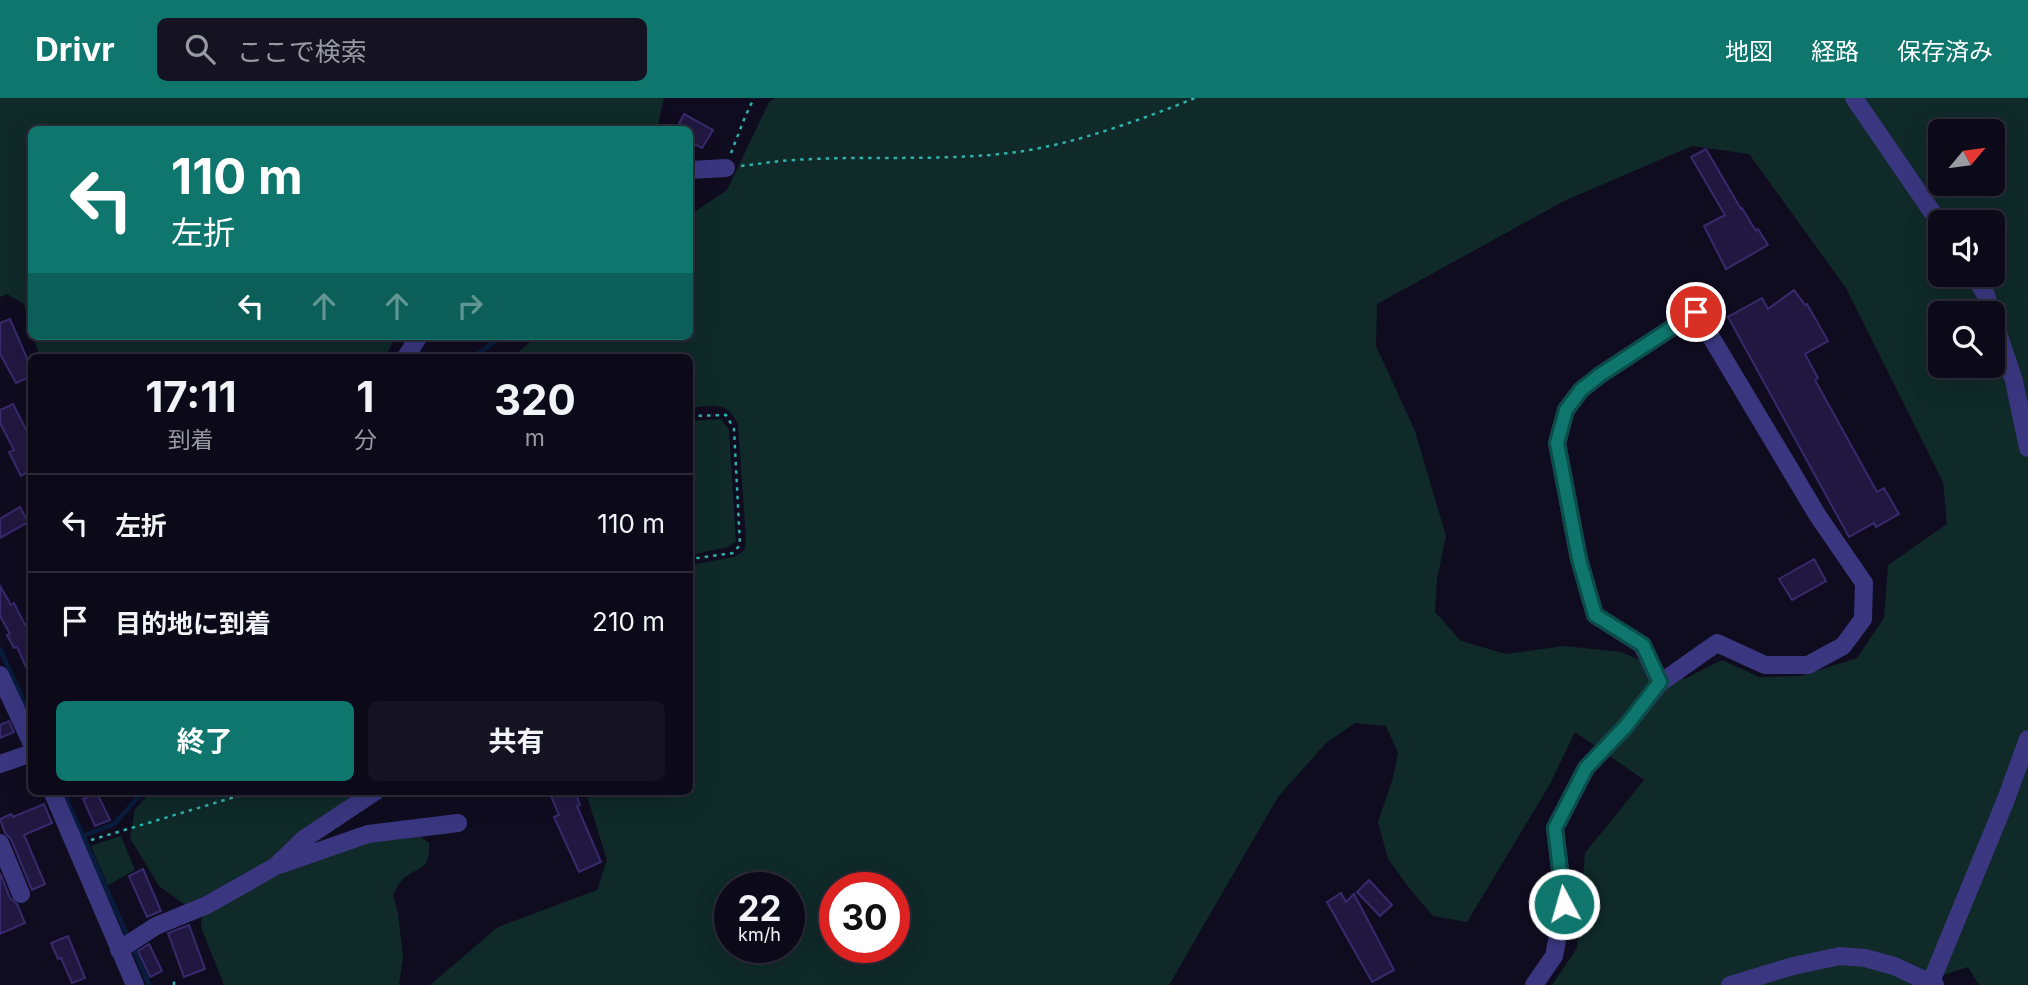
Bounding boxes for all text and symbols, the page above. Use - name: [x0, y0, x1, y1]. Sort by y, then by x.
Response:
- search box: [157, 18, 647, 81]
- text: Drivr: [35, 29, 115, 69]
- icon: search: [181, 30, 219, 68]
- text: ここで検索: [237, 36, 367, 67]
- text: 地図: [1725, 37, 1773, 66]
- text: 経路: [1811, 37, 1859, 66]
- text: 保存済み: [1897, 37, 1993, 66]
- north arrow: [1928, 119, 2006, 196]
- map controls: [1928, 119, 2005, 378]
- text: 110 m: [171, 147, 303, 206]
- icon: left: [56, 154, 147, 245]
- button: sound: [1928, 210, 2005, 287]
- text: 左折: [171, 213, 235, 252]
- pin: [1666, 282, 1726, 342]
- icon: left: [232, 287, 270, 325]
- icon: ahead: [305, 287, 343, 325]
- icon: ahead: [378, 287, 416, 325]
- icon: right: [451, 287, 489, 325]
- icon: arrive: [1677, 293, 1715, 331]
- button: search: [1928, 301, 2005, 378]
- text: 17:11: [145, 371, 237, 422]
- text: 1: [356, 371, 374, 422]
- text: 320: [494, 374, 576, 425]
- text: m: [525, 424, 545, 452]
- text: 到着: [168, 426, 214, 454]
- text: 分: [354, 426, 377, 454]
- icon: left: [56, 504, 94, 542]
- text: 110 m: [597, 508, 665, 539]
- text: 左折: [115, 510, 167, 541]
- icon: arrive: [56, 602, 94, 640]
- text: 210 m: [592, 606, 665, 637]
- text: 目的地に到着: [115, 608, 271, 639]
- button: 終了: [56, 701, 354, 781]
- button: 共有: [368, 701, 665, 781]
- position arrow: [1527, 867, 1601, 941]
- speed limit sign: 30: [819, 872, 910, 963]
- text: 22: [737, 887, 782, 929]
- text: km/h: [738, 924, 781, 945]

